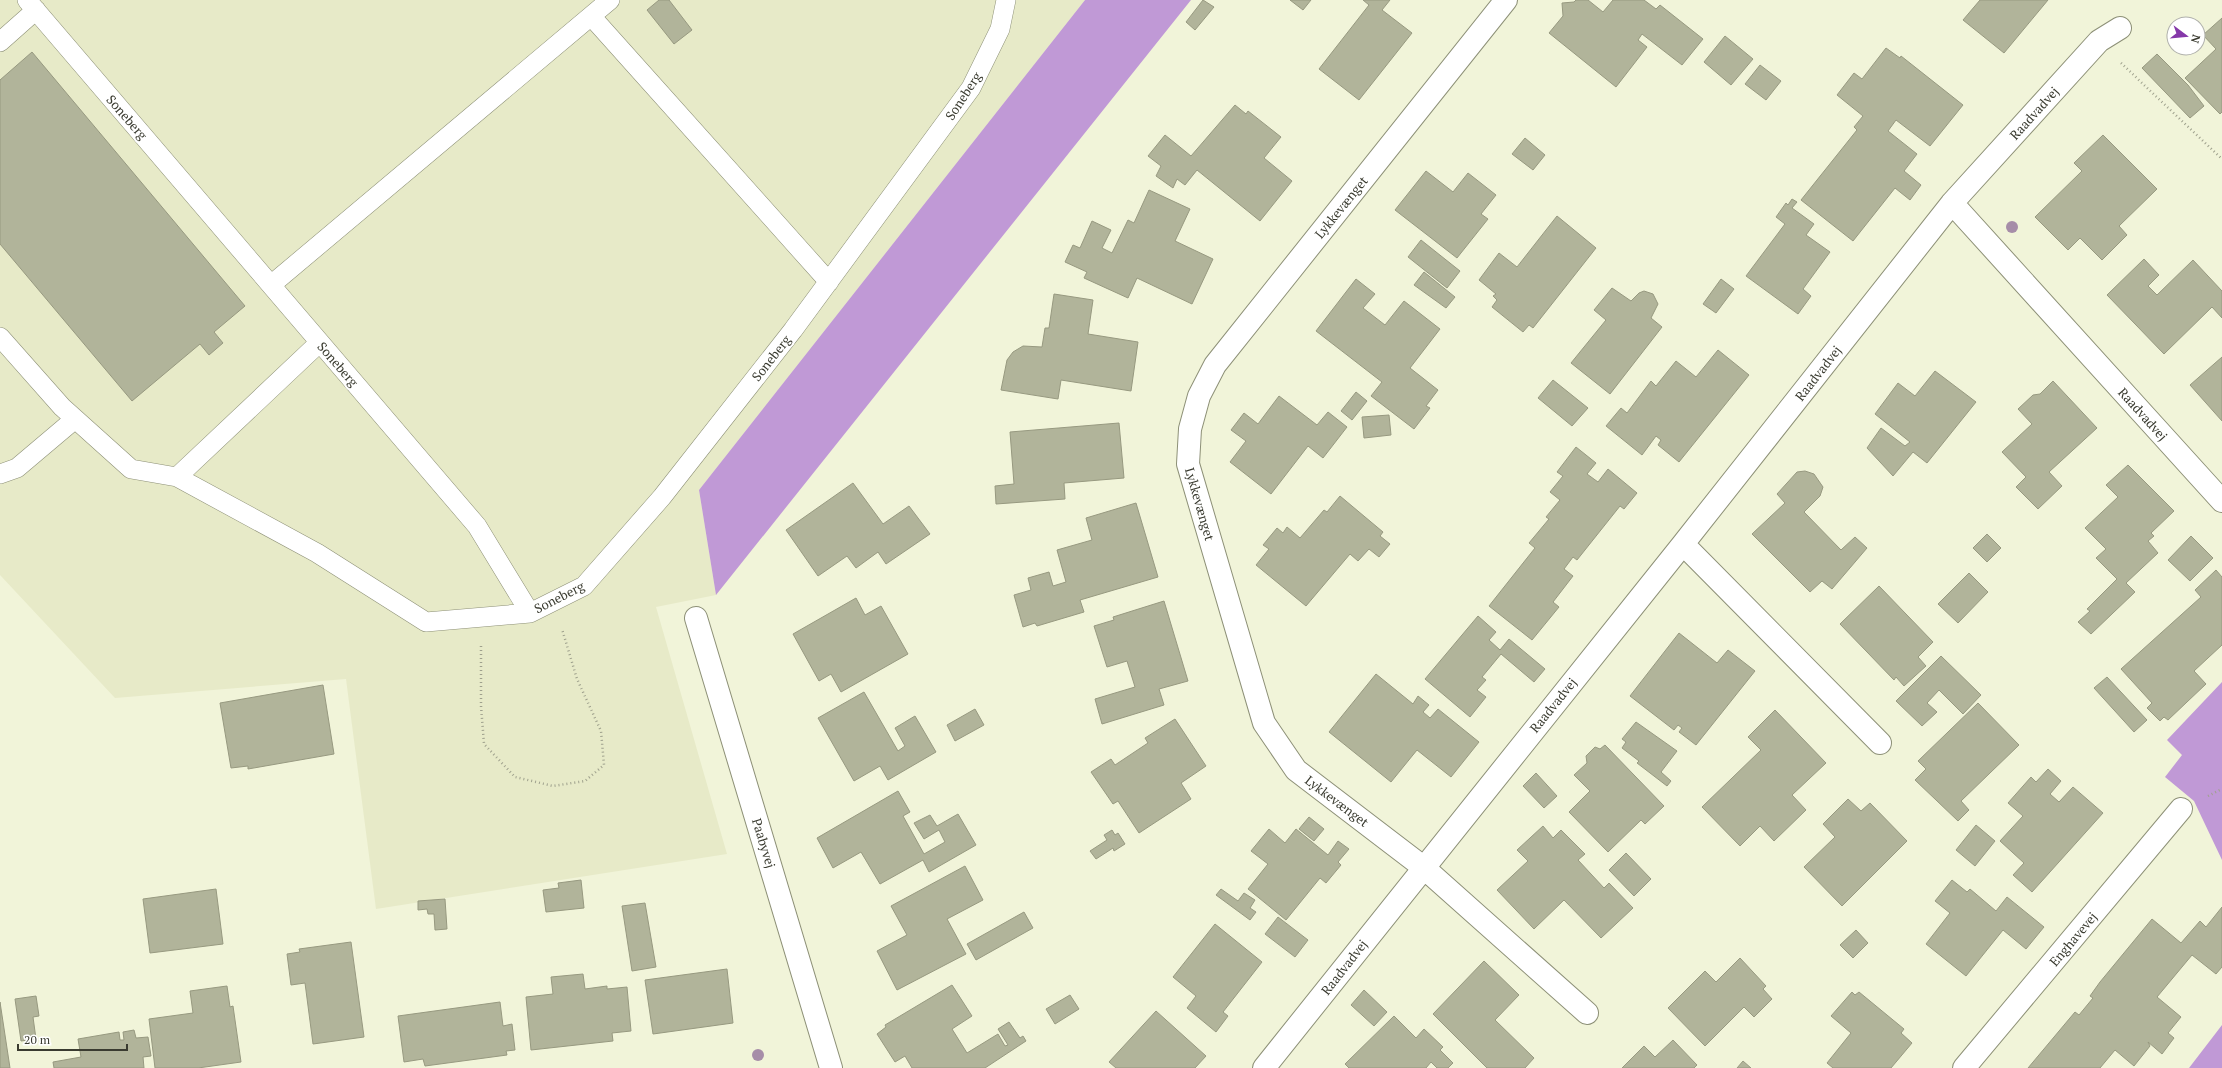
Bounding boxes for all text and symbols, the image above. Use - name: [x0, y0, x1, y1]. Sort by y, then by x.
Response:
- north arrow: [2166, 16, 2206, 56]
- text: N: [2188, 33, 2203, 45]
- street label: Soneberg: [941, 68, 985, 123]
- street label: Raadvadvej: [2005, 83, 2063, 143]
- street label: Soneberg: [103, 91, 152, 143]
- street label: Lykkevænget: [1310, 172, 1372, 242]
- street label: Soneberg: [747, 331, 795, 385]
- street label: Soneberg: [314, 338, 363, 390]
- street label: Raadvadvej: [1791, 342, 1845, 404]
- street label: Raadvadvej: [2114, 384, 2172, 444]
- street label: Lykkevænget: [1181, 465, 1219, 543]
- street label: Soneberg: [531, 577, 587, 617]
- street label: Raadvadvej: [1525, 674, 1581, 736]
- street label: Lykkevænget: [1302, 771, 1373, 831]
- street label: Paabyvej: [748, 816, 780, 870]
- street label: Enghavevej: [2045, 908, 2101, 970]
- street label: Raadvadvej: [1317, 936, 1371, 998]
- scale bar: [18, 1026, 127, 1052]
- text: 20 m: [24, 1032, 51, 1047]

